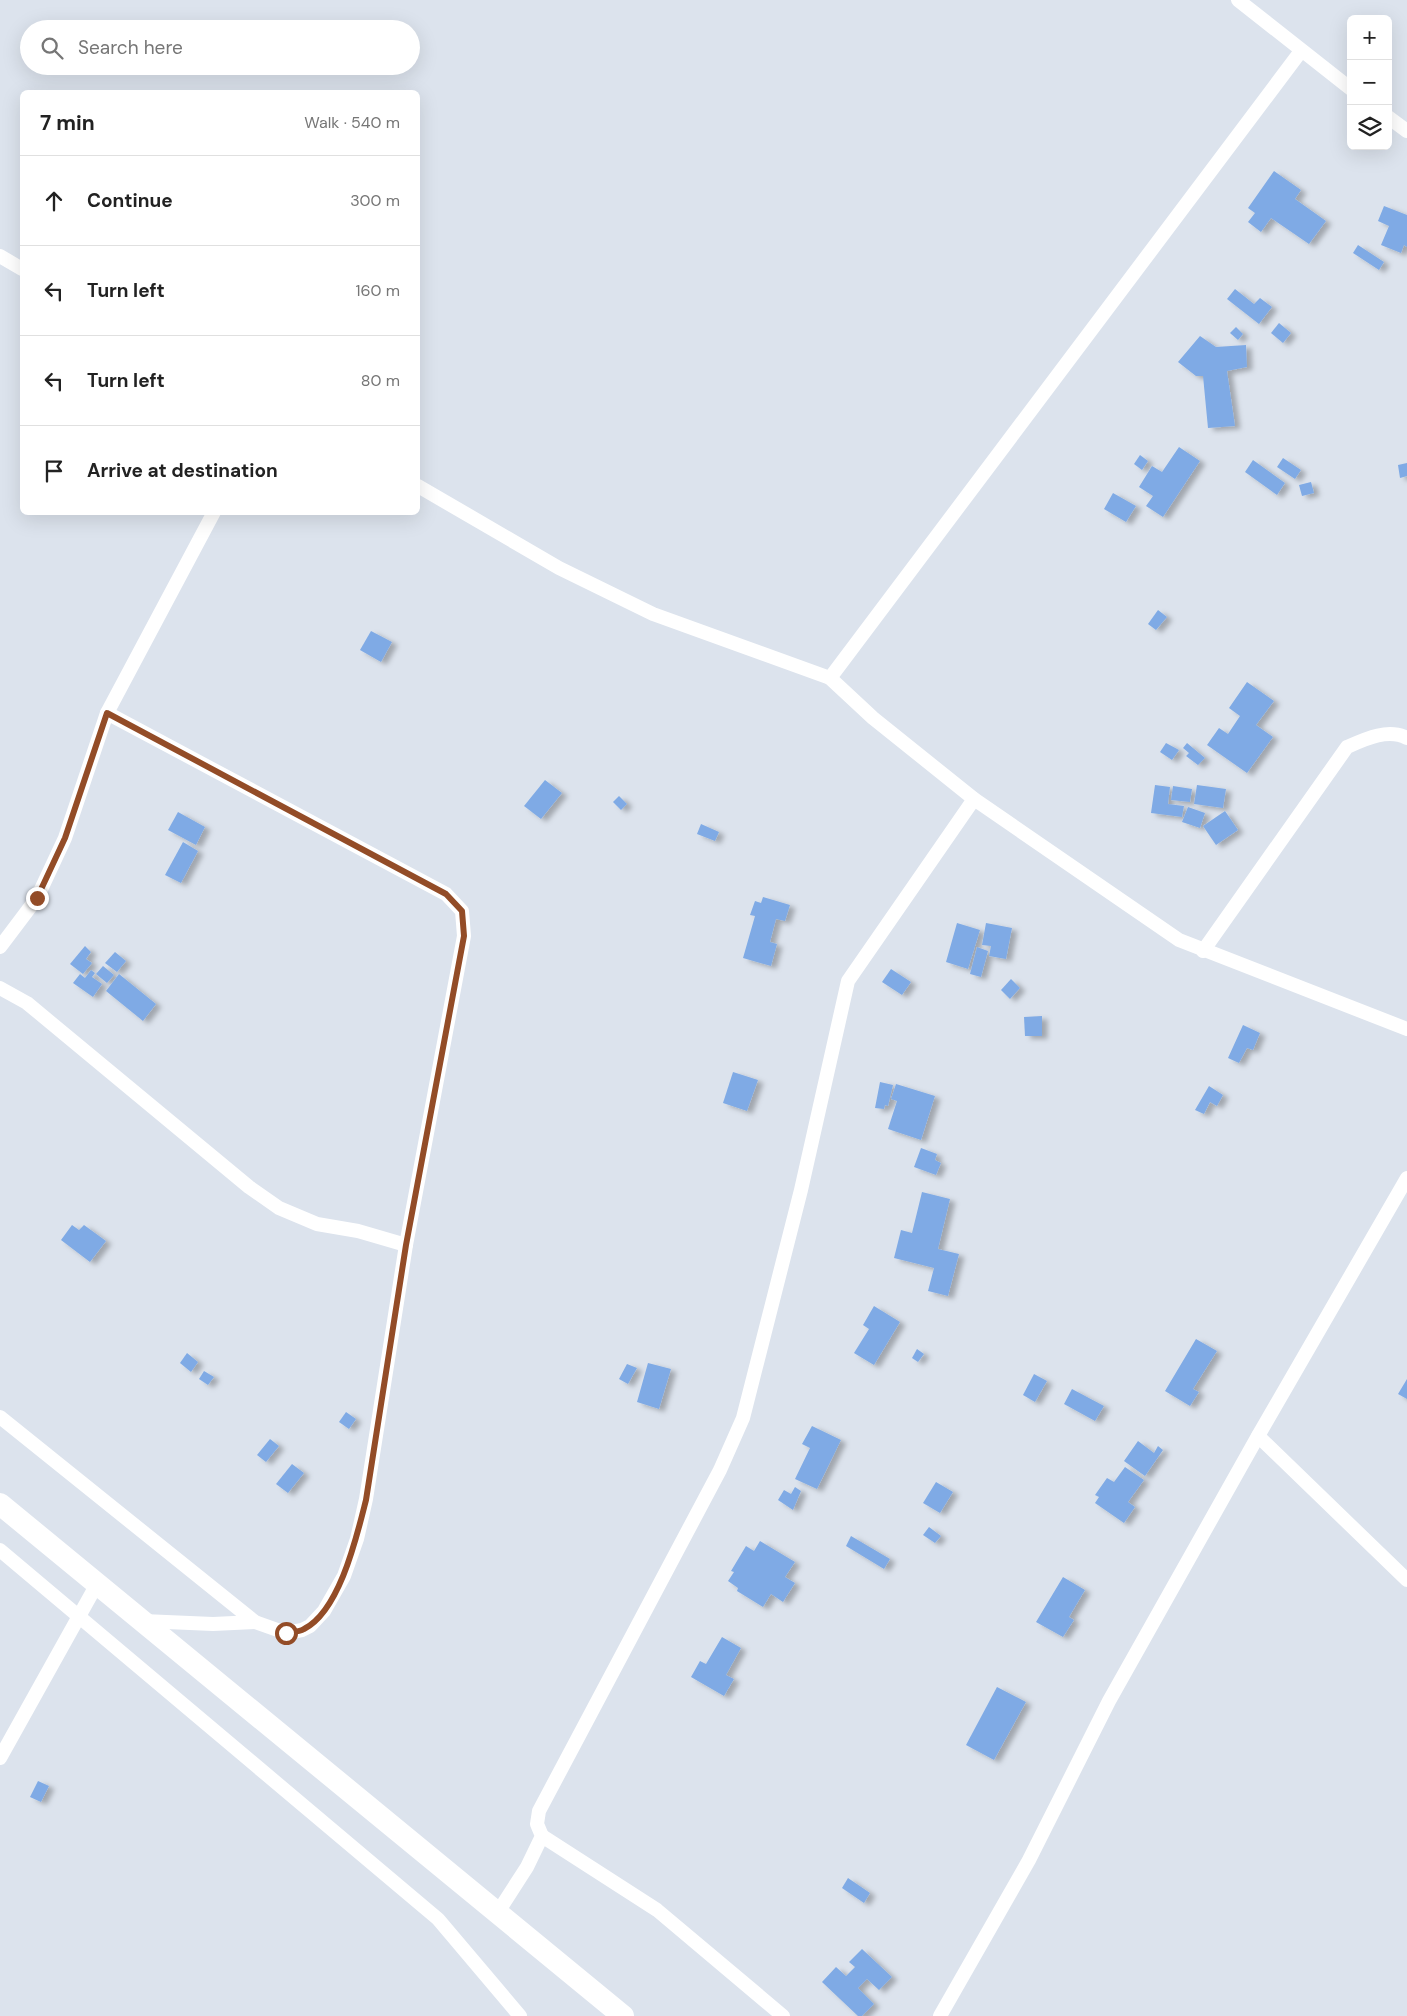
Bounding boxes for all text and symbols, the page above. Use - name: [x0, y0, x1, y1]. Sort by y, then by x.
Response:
- map controls: [1347, 15, 1392, 150]
- button: +: [1347, 15, 1392, 60]
- search box: [20, 20, 420, 75]
- icon: search: [38, 34, 66, 62]
- text: Search here: [78, 35, 183, 60]
- button: −: [1347, 60, 1392, 105]
- button: layers: [1347, 105, 1392, 150]
- text: 7 min: [40, 109, 95, 137]
- text: Walk · 540 m: [304, 112, 400, 133]
- icon: ahead: [40, 187, 68, 215]
- text: Continue: [87, 188, 173, 213]
- text: 300 m: [350, 190, 400, 211]
- icon: left: [40, 277, 68, 305]
- text: Turn left: [87, 278, 165, 303]
- text: 160 m: [356, 280, 400, 301]
- icon: left: [40, 367, 68, 395]
- text: Turn left: [87, 368, 165, 393]
- text: 80 m: [361, 370, 400, 391]
- icon: arrive: [40, 457, 68, 485]
- text: Arrive at destination: [87, 458, 278, 483]
- route end: [26, 887, 49, 910]
- route start: [275, 1622, 298, 1645]

